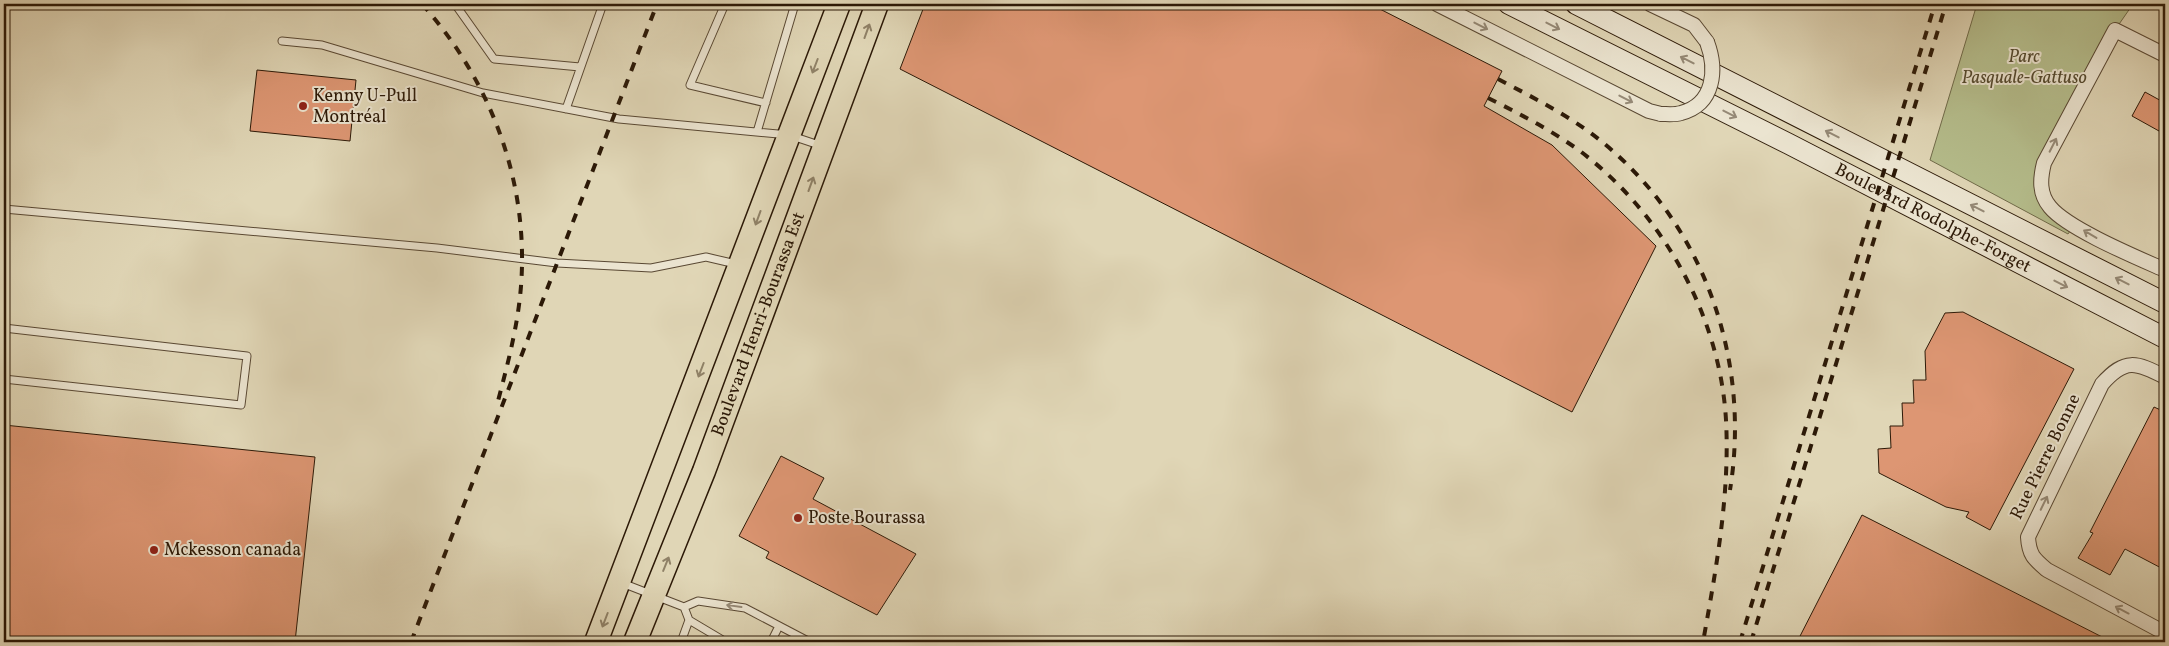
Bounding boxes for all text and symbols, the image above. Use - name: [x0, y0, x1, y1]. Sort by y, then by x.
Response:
- one-way arrow: [1473, 21, 1488, 31]
- one-way arrow: [1545, 21, 1560, 31]
- one-way arrow: [863, 24, 872, 39]
- park label: Parc Pasquale-Gattuso: [1961, 45, 2087, 91]
- one-way arrow: [1680, 55, 1695, 64]
- one-way arrow: [810, 58, 819, 73]
- place label: Kenny U-Pull Montréal: [313, 84, 417, 130]
- one-way arrow: [1618, 94, 1633, 104]
- marker: Kenny U-Pull Montréal: [297, 100, 309, 112]
- one-way arrow: [1722, 109, 1737, 119]
- one-way arrow: [1825, 129, 1840, 138]
- one-way arrow: [2048, 138, 2058, 153]
- street label: Boulevard Rodolphe-Forget: [1830, 157, 2035, 279]
- one-way arrow: [807, 176, 816, 192]
- one-way arrow: [1969, 203, 1984, 213]
- street label: Boulevard Henri-Bourassa Est: [705, 208, 811, 440]
- one-way arrow: [753, 210, 762, 225]
- one-way arrow: [2083, 229, 2097, 239]
- one-way arrow: [2114, 276, 2129, 286]
- one-way arrow: [2053, 280, 2068, 289]
- one-way arrow: [696, 362, 705, 377]
- street label: Rue Pierre Bonne: [2005, 390, 2087, 524]
- one-way arrow: [2040, 496, 2049, 511]
- place label: Poste Bourassa: [808, 506, 926, 531]
- marker: Poste Bourassa: [792, 512, 804, 524]
- place label: Mckesson canada: [164, 538, 301, 563]
- marker: Mckesson canada: [148, 544, 160, 556]
- one-way arrow: [662, 557, 671, 573]
- one-way arrow: [727, 601, 743, 611]
- one-way arrow: [2115, 605, 2130, 615]
- one-way arrow: [600, 612, 609, 627]

